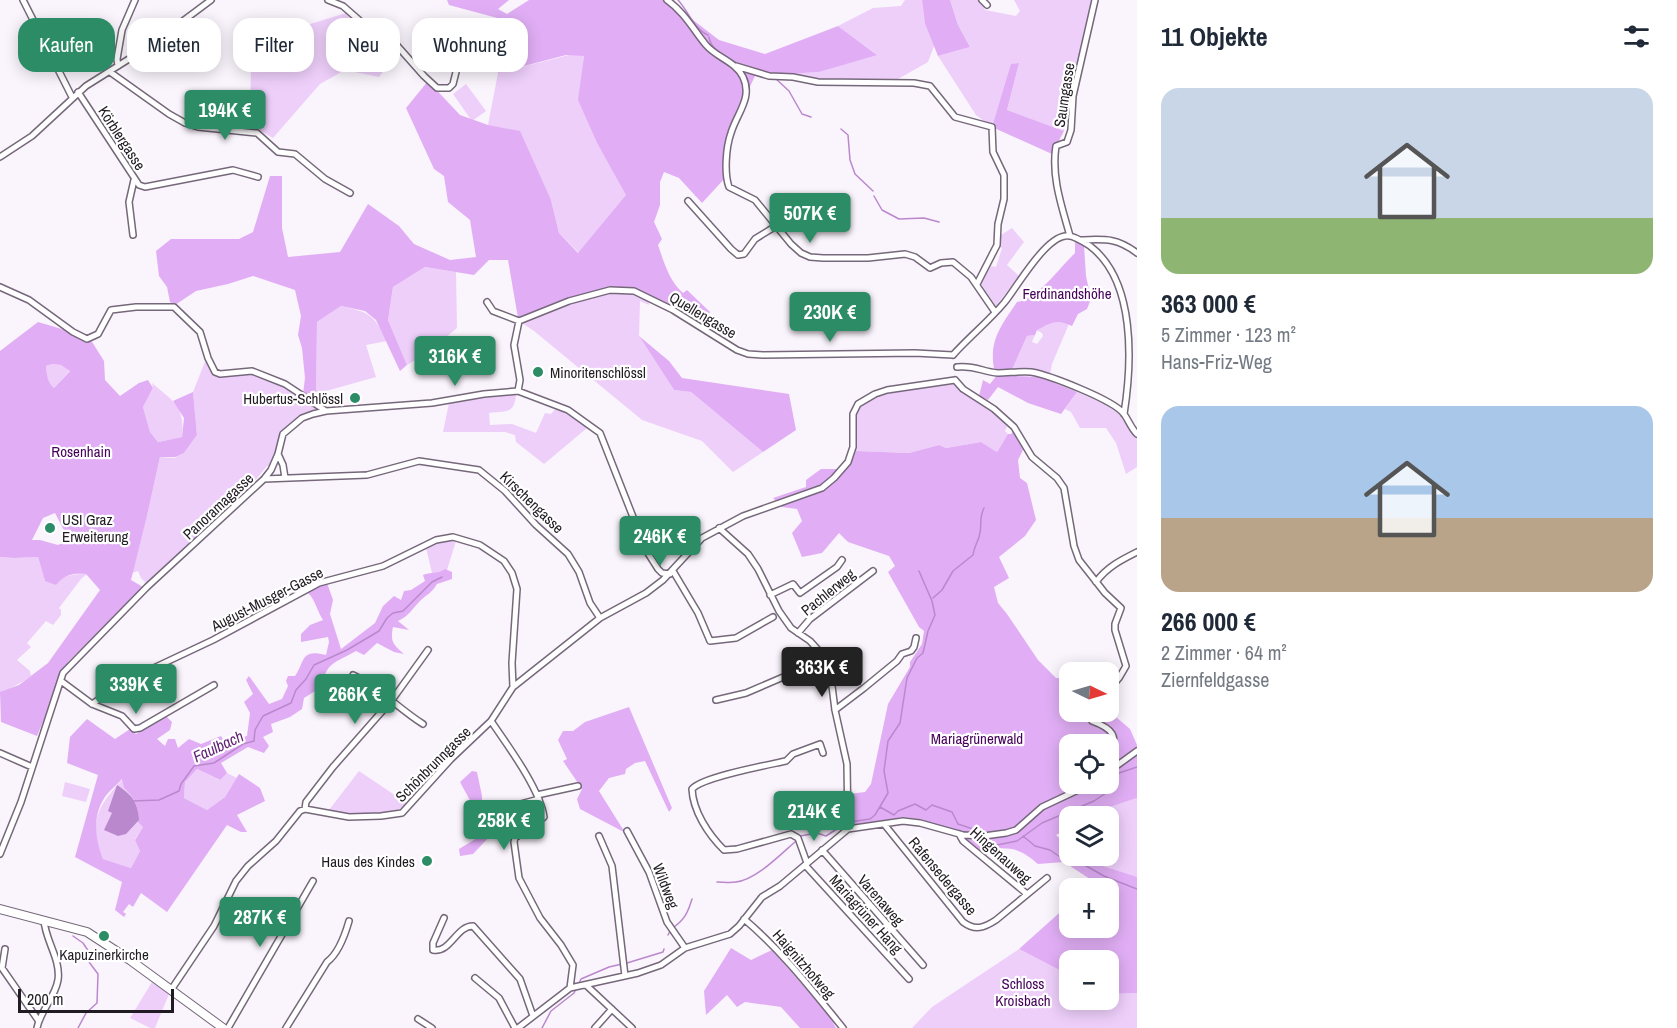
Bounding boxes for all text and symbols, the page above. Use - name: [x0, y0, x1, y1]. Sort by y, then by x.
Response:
- chip: Kaufen: [18, 18, 115, 72]
- chip: Mieten: [127, 18, 221, 72]
- chip: Filter: [233, 18, 314, 72]
- chip: Neu: [326, 18, 400, 72]
- chip: Wohnung: [412, 18, 528, 72]
- text: 11 Objekte: [1161, 19, 1268, 54]
- icon: filters: [1620, 20, 1653, 53]
- street label: Saumgasse: [1049, 61, 1079, 129]
- pin: 194K €: [176, 90, 274, 141]
- text: 194K €: [199, 96, 251, 123]
- street label: Körblergasse: [93, 102, 151, 174]
- icon: home: [1353, 127, 1461, 235]
- pin: 507K €: [761, 193, 859, 244]
- text: 507K €: [784, 199, 836, 226]
- park label: Ferdinandshöhe: [1023, 283, 1112, 304]
- text: 363 000 €: [1161, 286, 1256, 321]
- street label: Quellengasse: [665, 287, 741, 343]
- pin: 230K €: [781, 292, 879, 343]
- text: 230K €: [804, 298, 856, 325]
- text: 5 Zimmer · 123 m²: [1161, 321, 1296, 348]
- pin: 316K €: [406, 336, 504, 387]
- text: 316K €: [429, 342, 481, 369]
- text: Hans-Friz-Weg: [1161, 348, 1272, 375]
- place label: Minoritenschlössl: [550, 362, 646, 383]
- marker: Minoritenschlössl: [531, 365, 545, 379]
- place label: Hubertus-Schlössl: [243, 388, 343, 409]
- marker: Hubertus-Schlössl: [348, 391, 362, 405]
- park label: Rosenhain: [51, 441, 111, 462]
- icon: home: [1353, 445, 1461, 553]
- street label: Kirschengasse: [495, 466, 569, 538]
- street label: Panoramagasse: [178, 468, 258, 544]
- place label: USI Graz Erweiterung: [62, 509, 128, 547]
- pin: 246K €: [611, 516, 709, 567]
- marker: USI Graz Erweiterung: [43, 521, 57, 535]
- text: 246K €: [634, 522, 686, 549]
- street label: August-Musger-Gasse: [207, 562, 327, 637]
- street label: Pachlerweg: [796, 564, 860, 620]
- text: 266 000 €: [1161, 604, 1256, 639]
- text: 2 Zimmer · 64 m²: [1161, 639, 1287, 666]
- pin: 363K €: [773, 647, 871, 698]
- text: 363K €: [796, 653, 848, 680]
- north arrow: [1059, 662, 1119, 722]
- map controls: [1059, 662, 1119, 1010]
- pin: 339K €: [87, 664, 185, 715]
- text: Ziernfeldgasse: [1161, 666, 1269, 693]
- text: 339K €: [110, 670, 162, 697]
- pin: 266K €: [306, 674, 404, 725]
- text: 266K €: [329, 680, 381, 707]
- street label: Schönbrunngasse: [391, 721, 476, 806]
- water label: Faulbach: [189, 725, 247, 767]
- park label: Mariagrünerwald: [931, 728, 1023, 749]
- button: locate: [1059, 734, 1119, 794]
- pin: 214K €: [765, 791, 863, 842]
- text: 214K €: [788, 797, 840, 824]
- pin: 258K €: [455, 800, 553, 851]
- text: 258K €: [478, 806, 530, 833]
- button: layers: [1059, 806, 1119, 866]
- street label: Hingenauweg: [966, 822, 1036, 888]
- street label: Rafensedergasse: [904, 832, 982, 920]
- place label: Haus des Kindes: [321, 851, 415, 872]
- marker: Haus des Kindes: [420, 854, 434, 868]
- street label: Wildweg: [648, 860, 684, 912]
- street label: Mariagrüner Hang: [825, 870, 907, 958]
- street label: Varenaweg: [853, 870, 909, 930]
- button: +: [1059, 878, 1119, 938]
- pin: 287K €: [211, 897, 309, 948]
- text: 287K €: [234, 903, 286, 930]
- street label: Haignitzhofweg: [768, 925, 840, 1003]
- marker: Kapuzinerkirche: [97, 929, 111, 943]
- place label: Kapuzinerkirche: [59, 944, 149, 965]
- button: −: [1059, 950, 1119, 1010]
- park label: Schloss Kroisbach: [995, 973, 1051, 1011]
- scale bar: [18, 986, 174, 1014]
- text: 200 m: [27, 988, 63, 1010]

